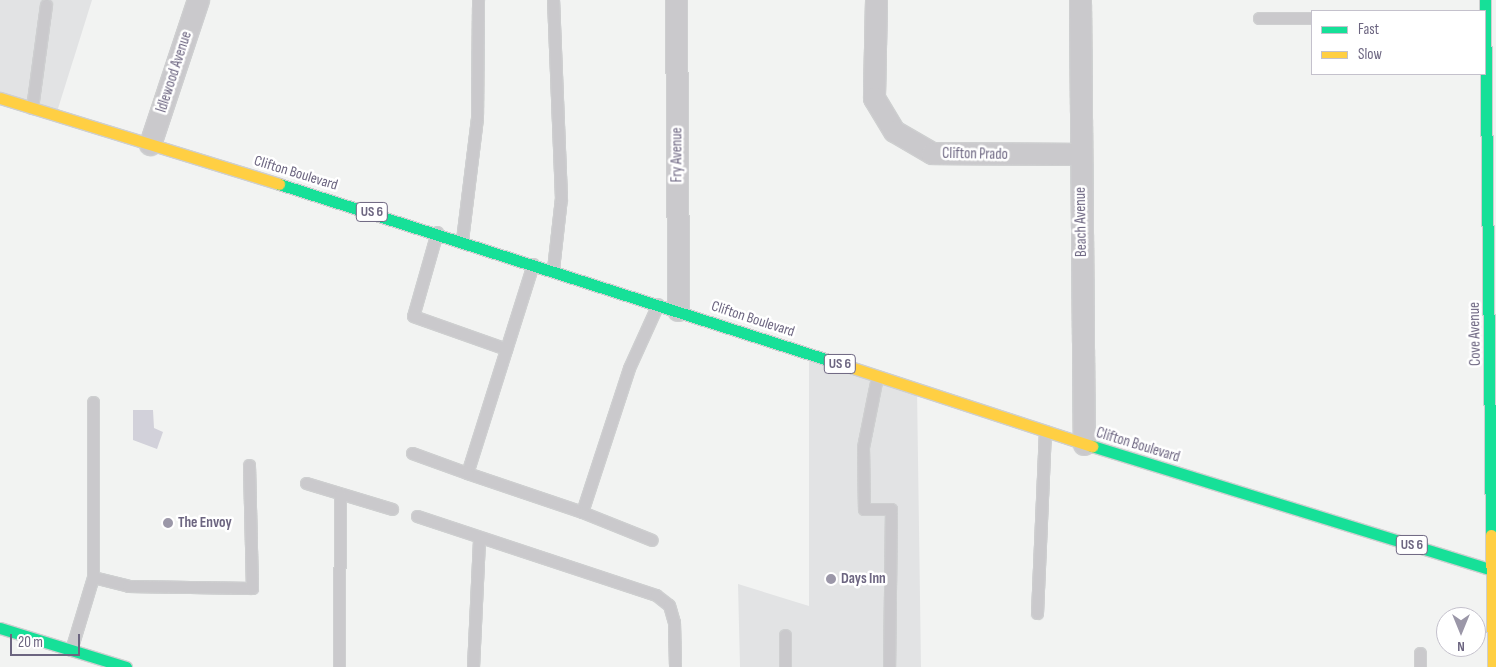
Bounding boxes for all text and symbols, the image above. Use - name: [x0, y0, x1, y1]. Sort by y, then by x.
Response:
- legend: [1311, 10, 1486, 75]
- text: Fast: [1358, 20, 1379, 39]
- street label: Idlewood Avenue: [152, 29, 196, 115]
- text: Slow: [1358, 45, 1382, 64]
- street label: Fry Avenue: [668, 128, 686, 182]
- street label: Clifton Prado: [942, 144, 1008, 164]
- street label: Clifton Boulevard: [252, 152, 340, 194]
- street label: Beach Avenue: [1071, 187, 1091, 257]
- road number: US 6: [356, 200, 388, 223]
- street label: Clifton Boulevard: [709, 297, 797, 341]
- street label: Cove Avenue: [1465, 302, 1485, 366]
- road number: US 6: [824, 352, 856, 376]
- street label: Clifton Boulevard: [1094, 424, 1182, 466]
- place label: The Envoy: [178, 514, 232, 532]
- marker: The Envoy: [162, 517, 174, 529]
- road number: US 6: [1396, 534, 1428, 556]
- place label: Days Inn: [841, 570, 886, 588]
- marker: Days Inn: [825, 573, 837, 585]
- north arrow: [1436, 607, 1486, 657]
- scale bar: [12, 624, 82, 656]
- text: 20 m: [18, 633, 43, 652]
- text: N: [1457, 638, 1465, 655]

